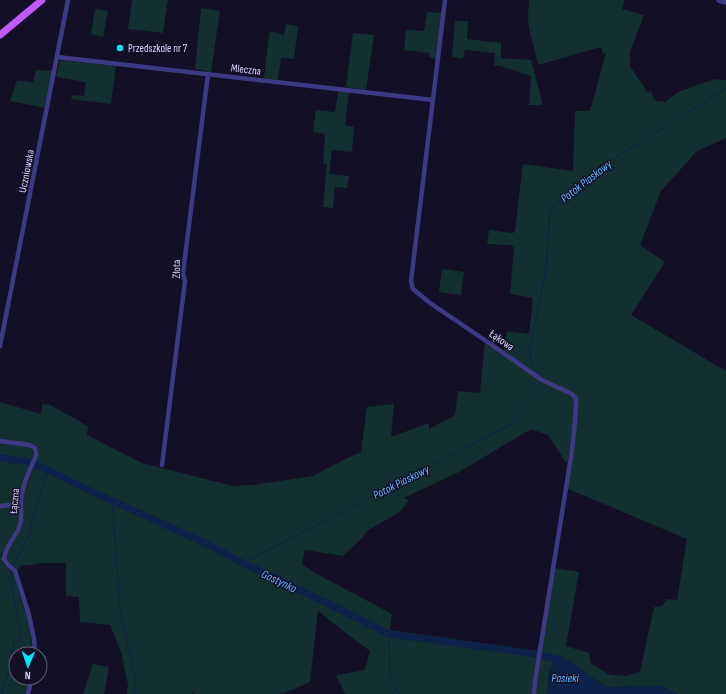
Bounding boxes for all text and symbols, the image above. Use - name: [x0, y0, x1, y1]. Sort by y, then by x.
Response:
- place label: Przedszkole nr 7: [128, 42, 188, 55]
- marker: Przedszkole nr 7: [115, 43, 125, 53]
- street label: Mleczna: [230, 61, 262, 78]
- street label: Uczniowska: [16, 148, 37, 194]
- water label: Potok Piaskowy: [558, 156, 615, 206]
- street label: Złota: [170, 260, 183, 278]
- street label: Łąkowa: [486, 327, 517, 354]
- water label: Potok Piaskowy: [371, 462, 432, 503]
- street label: Łączna: [7, 488, 22, 515]
- water label: Gostynka: [259, 567, 299, 596]
- north arrow: [8, 646, 48, 686]
- text: N: [24, 669, 31, 682]
- water label: Pasieki: [551, 671, 580, 686]

